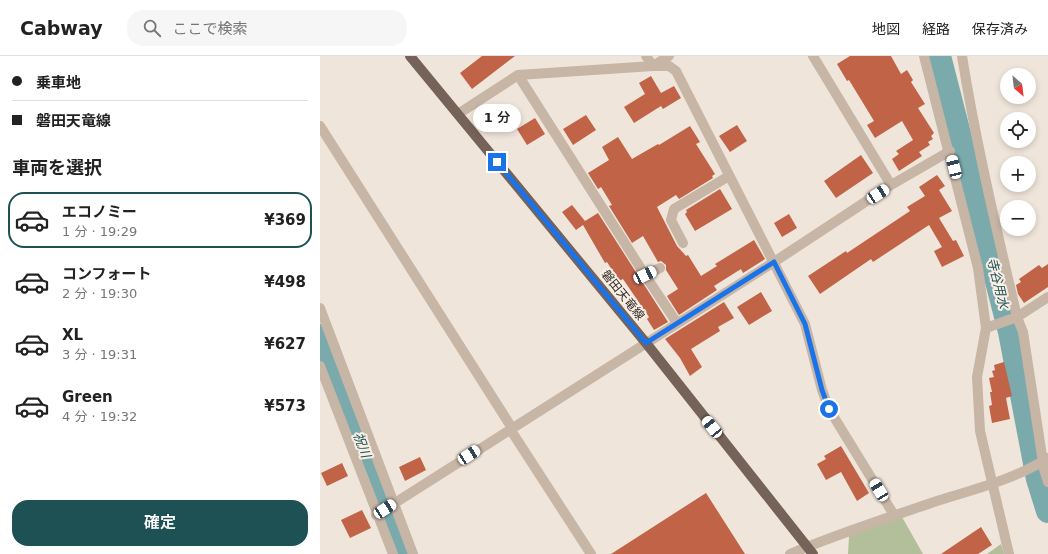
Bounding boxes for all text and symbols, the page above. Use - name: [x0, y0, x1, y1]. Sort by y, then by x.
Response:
- search box: [127, 10, 407, 46]
- text: Cabway: [20, 17, 103, 39]
- icon: search: [141, 17, 163, 39]
- text: ここで検索: [173, 20, 248, 38]
- text: 地図: [872, 21, 900, 37]
- text: 経路: [922, 21, 950, 37]
- text: 保存済み: [972, 21, 1028, 37]
- north arrow: [1000, 68, 1036, 104]
- map controls: [1000, 68, 1036, 236]
- text: 乗車地: [36, 74, 81, 92]
- callout: 1 分: [473, 104, 521, 132]
- text: 1 分: [484, 110, 510, 125]
- text: 磐田天竜線: [36, 112, 111, 130]
- button: locate: [1000, 112, 1036, 148]
- route end: [488, 153, 506, 171]
- car: [945, 154, 963, 180]
- button: +: [1000, 156, 1036, 192]
- text: 車両を選択: [12, 157, 102, 178]
- car: [865, 182, 891, 206]
- button: −: [1000, 200, 1036, 236]
- icon: car: [14, 202, 50, 238]
- text: エコノミー: [62, 203, 137, 221]
- text: ¥369: [264, 211, 306, 229]
- text: 1 分 · 19:29: [62, 224, 137, 239]
- water label: 寺谷用水: [984, 256, 1012, 312]
- icon: car: [14, 264, 50, 300]
- car: [632, 264, 658, 286]
- text: コンフォート: [62, 265, 152, 283]
- street label: 磐田天竜線: [599, 267, 647, 323]
- text: ¥498: [264, 273, 306, 291]
- text: 2 分 · 19:30: [62, 286, 137, 301]
- icon: car: [14, 326, 50, 362]
- text: XL: [62, 326, 83, 344]
- text: ¥627: [264, 335, 306, 353]
- text: 3 分 · 19:31: [62, 347, 137, 362]
- icon: car: [14, 388, 50, 424]
- text: Green: [62, 388, 113, 406]
- text: ¥573: [264, 397, 306, 415]
- route start: [820, 400, 838, 418]
- text: 4 分 · 19:32: [62, 409, 137, 424]
- car: [700, 414, 724, 440]
- water label: 祝川: [350, 430, 374, 462]
- car: [456, 443, 482, 467]
- car: [868, 477, 890, 503]
- car: [372, 497, 398, 521]
- button: 確定: [12, 500, 308, 546]

